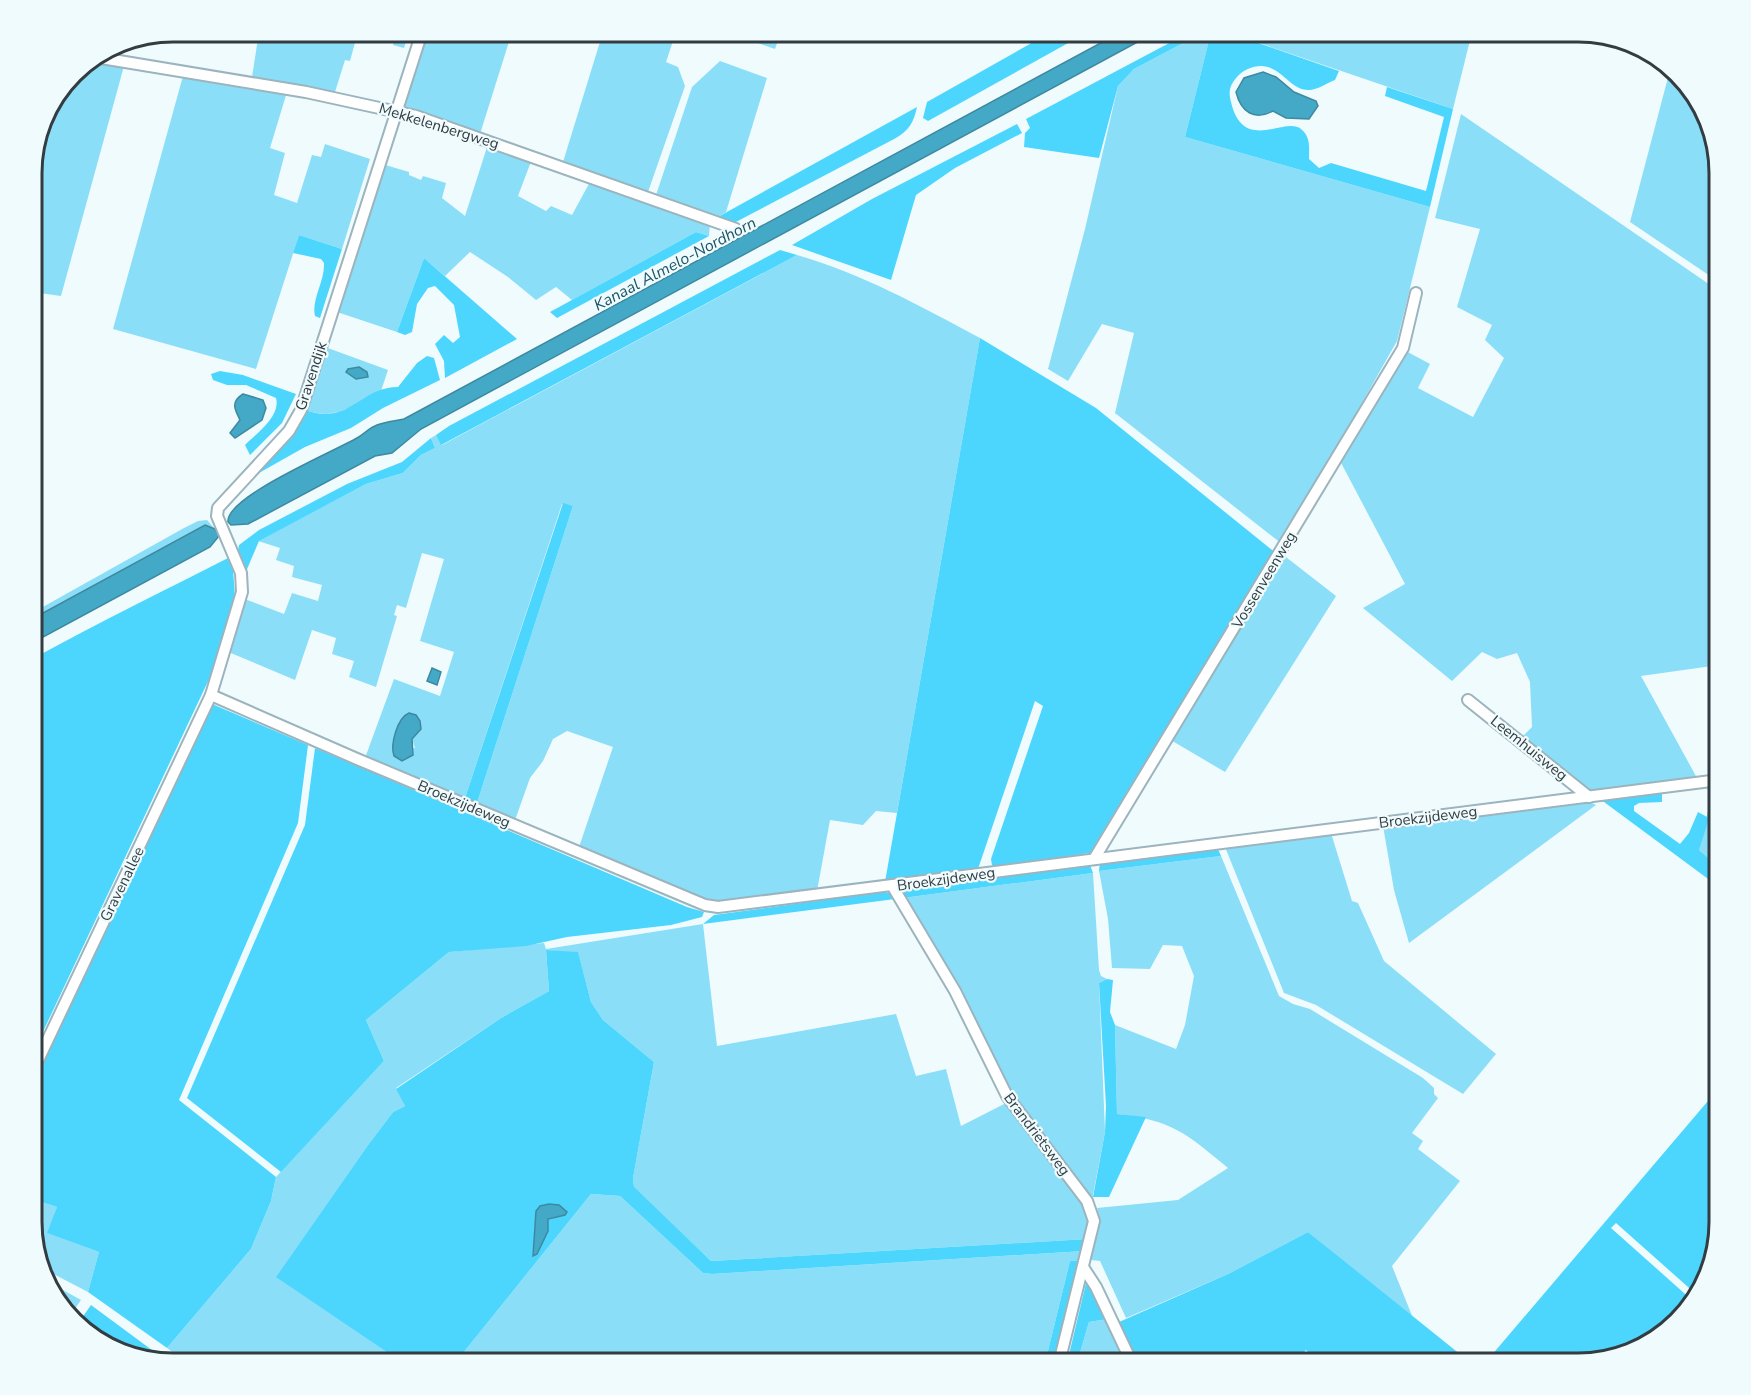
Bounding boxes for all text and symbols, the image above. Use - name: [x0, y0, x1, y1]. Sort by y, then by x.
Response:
- street label: Mekkelenbergweg: [377, 98, 501, 154]
- water label: Kanaal Almelo-Nordhorn: [590, 212, 760, 316]
- street label: Gravendijk: [290, 338, 332, 413]
- street label: Vossenveenweg: [1227, 528, 1301, 633]
- street label: Leemhuisweg: [1486, 711, 1572, 785]
- street label: Broekzijdeweg: [415, 775, 513, 833]
- street label: Broekzijdeweg: [1378, 801, 1478, 833]
- street label: Gravenallee: [95, 843, 149, 925]
- street label: Broekzijdeweg: [896, 862, 996, 896]
- street label: Brandrietsweg: [999, 1088, 1075, 1180]

